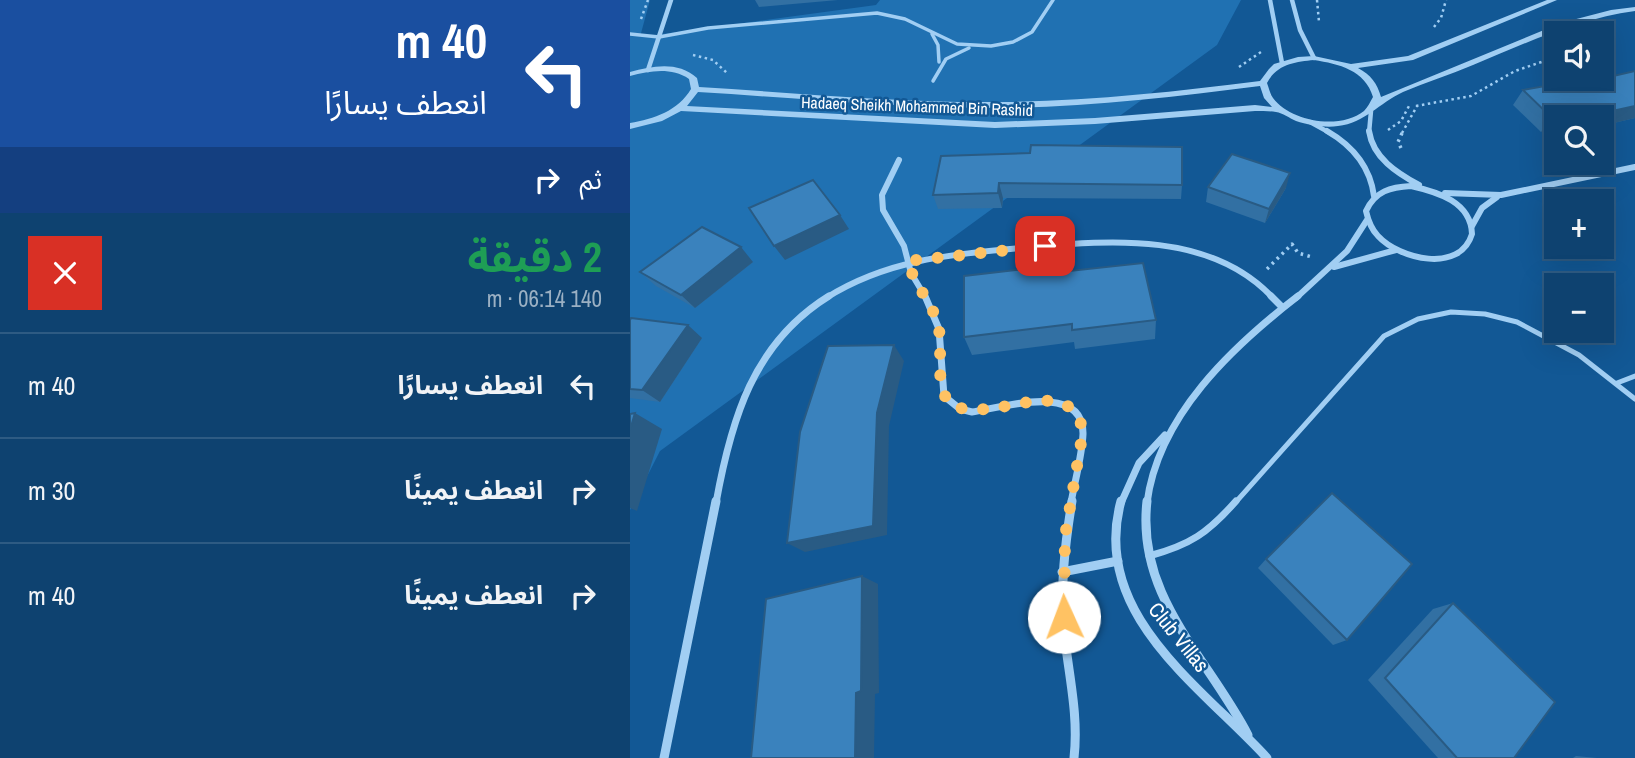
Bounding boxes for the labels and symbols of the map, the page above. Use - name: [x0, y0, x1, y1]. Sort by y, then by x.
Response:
- street label: Hadaeq Sheikh Mohammed Bin Rashid: [801, 91, 1033, 121]
- pin: [1015, 216, 1075, 276]
- position arrow: [1027, 580, 1101, 654]
- street label: Club Villas: [1142, 596, 1216, 678]

